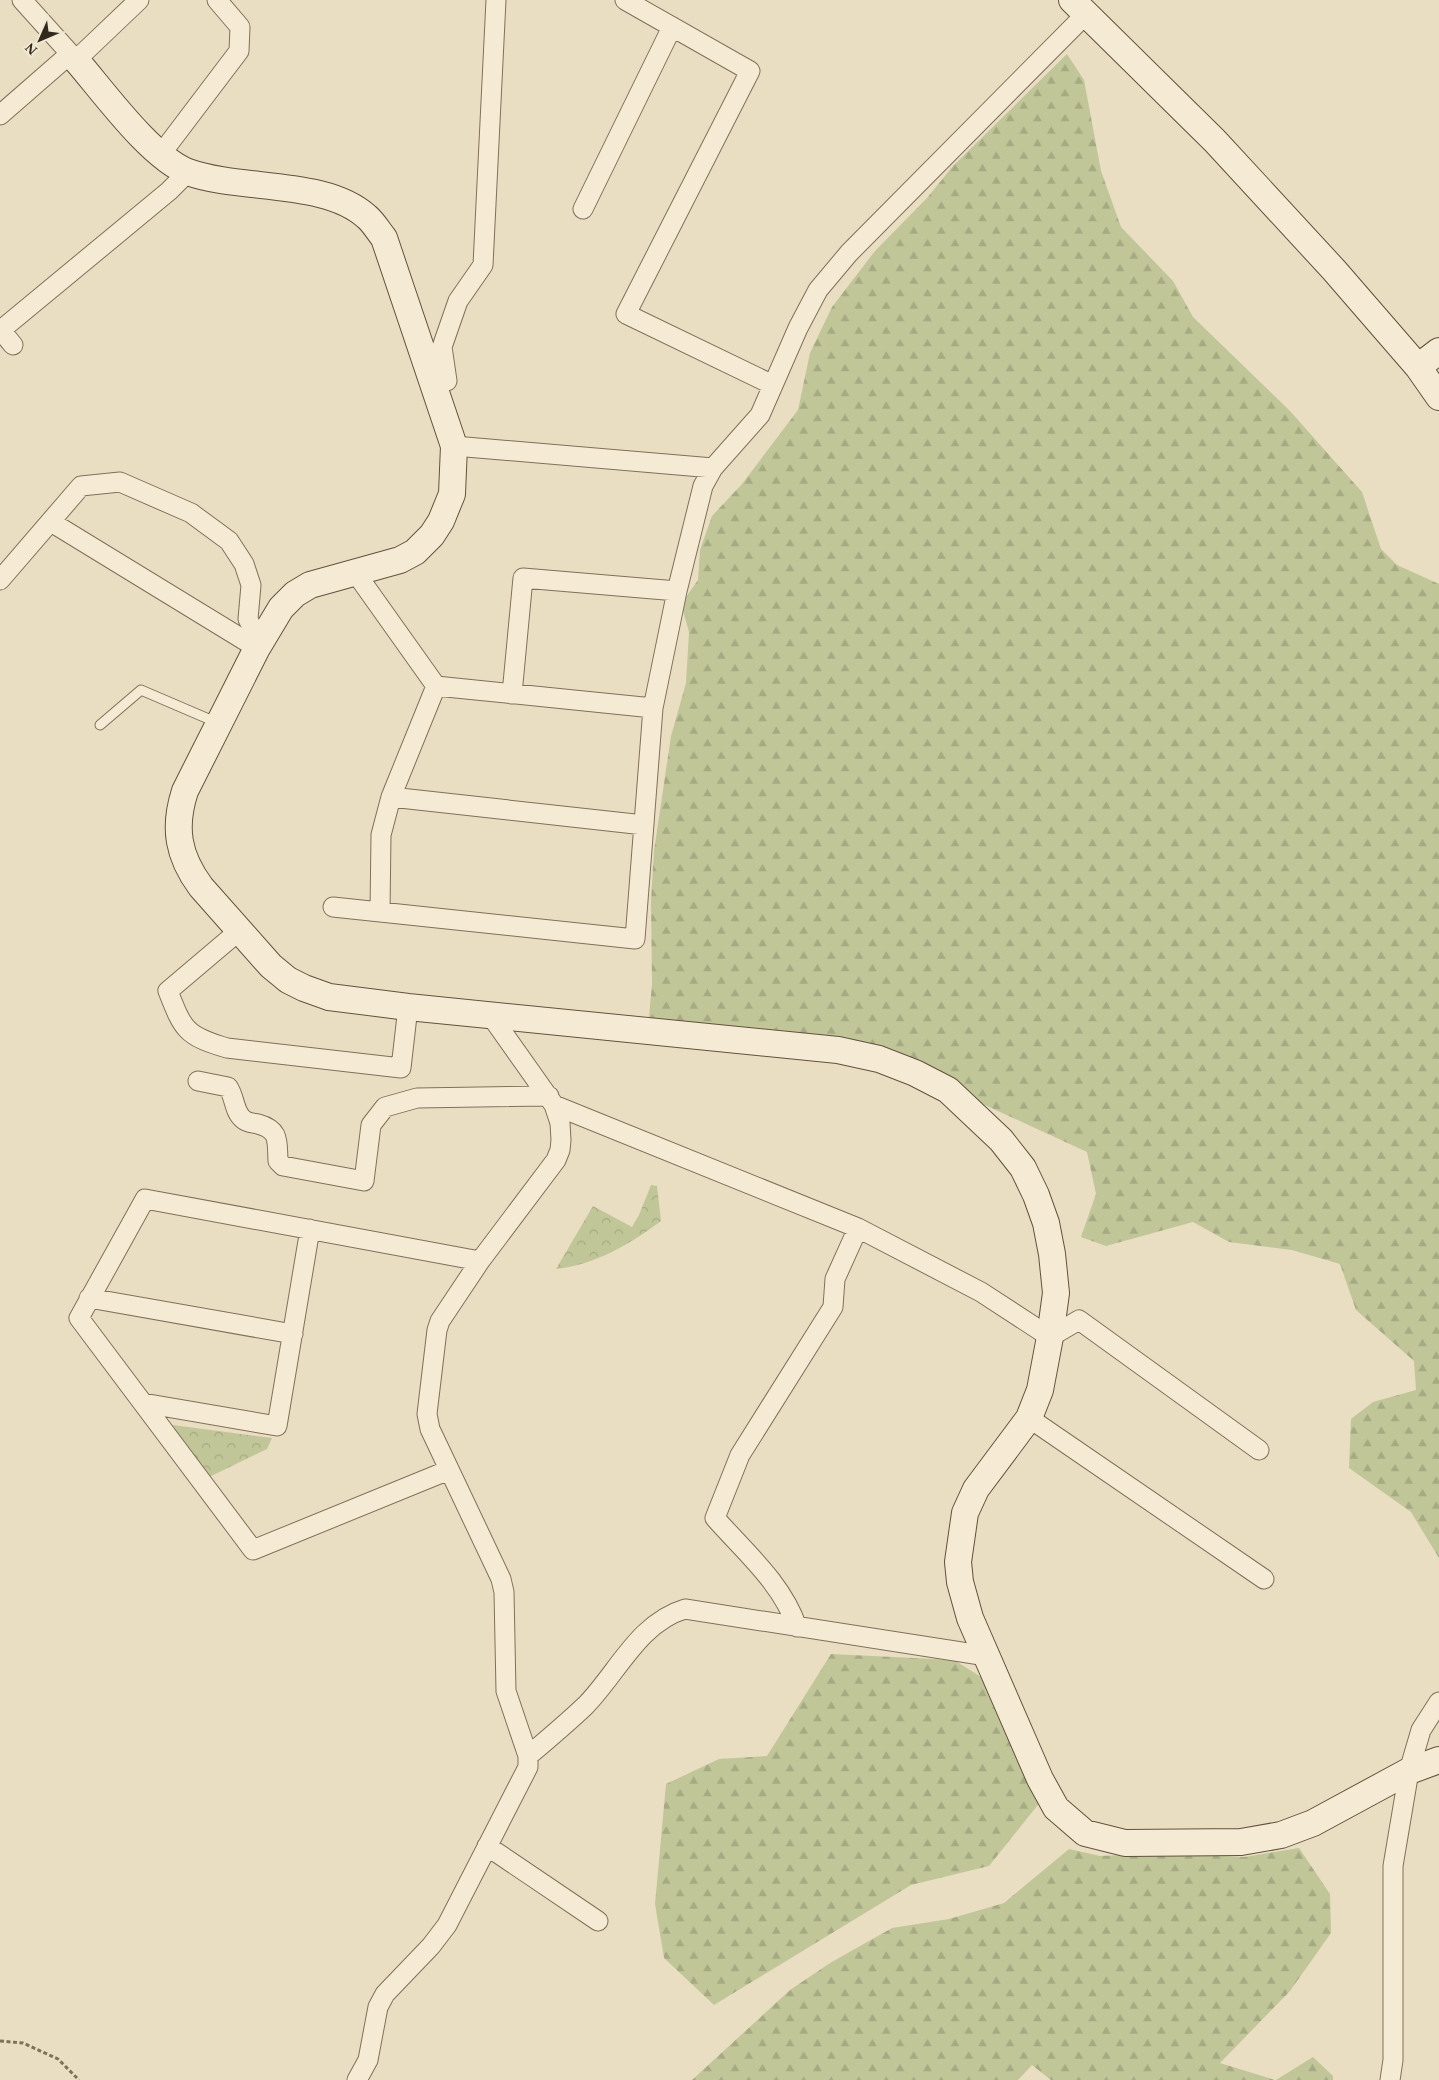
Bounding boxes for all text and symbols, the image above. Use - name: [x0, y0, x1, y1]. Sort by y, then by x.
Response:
- north arrow: [15, 15, 65, 65]
- text: N: [22, 40, 40, 58]

